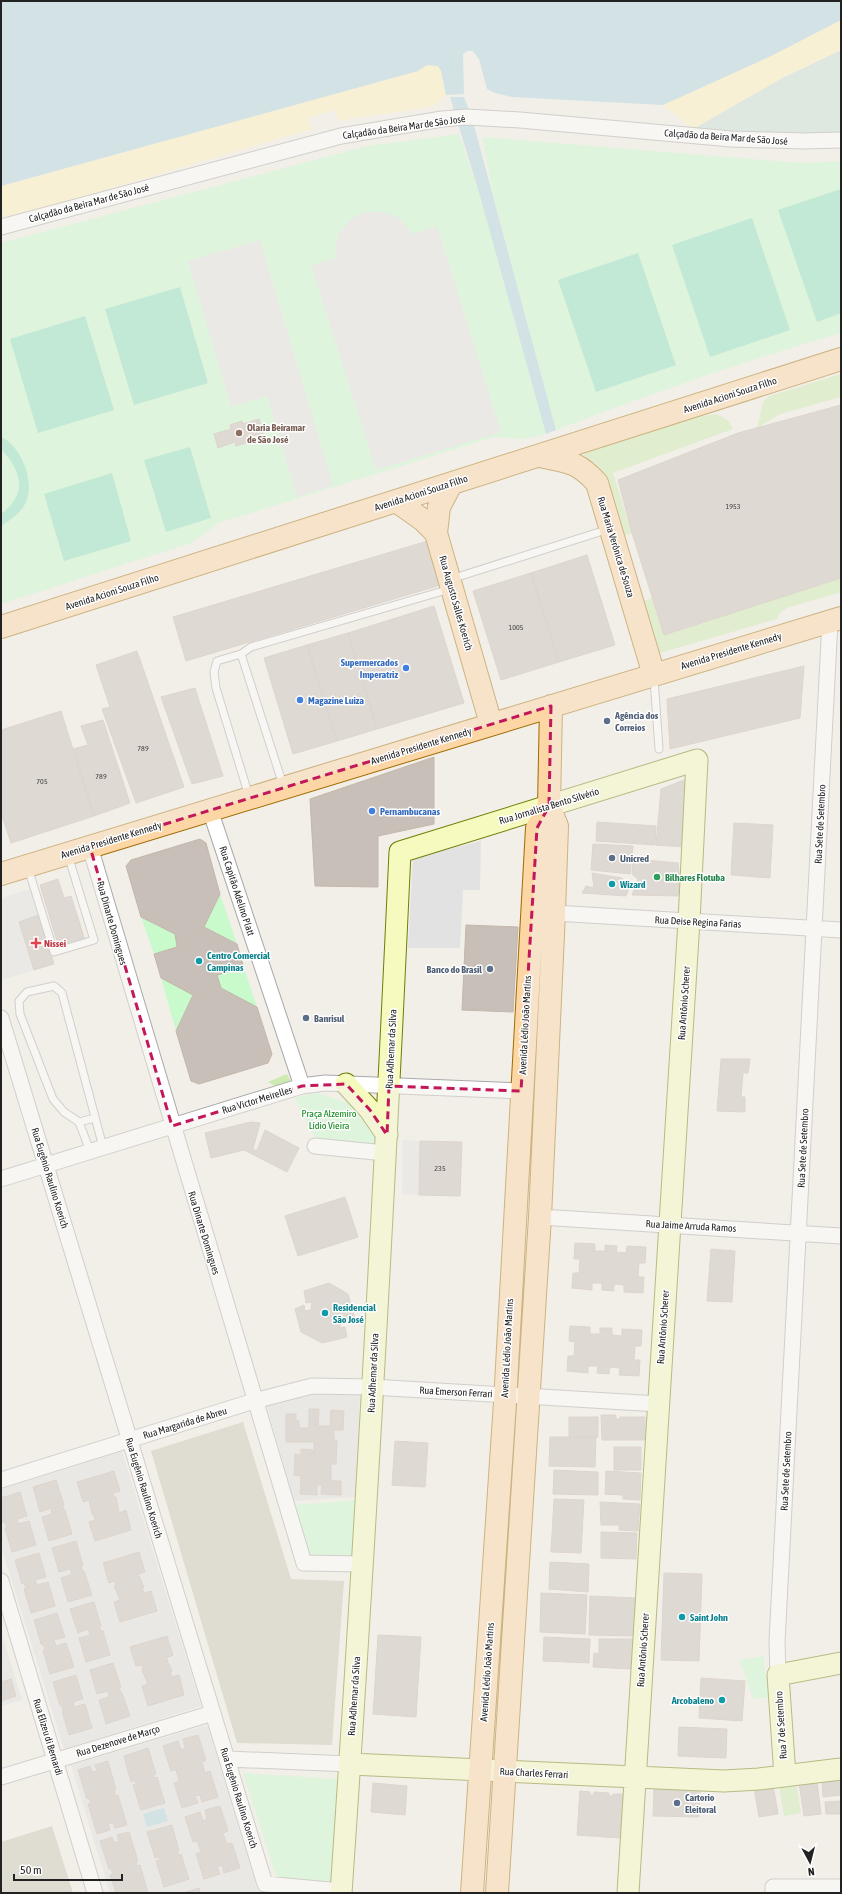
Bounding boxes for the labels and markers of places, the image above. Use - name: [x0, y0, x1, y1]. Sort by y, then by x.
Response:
- place label: Olaria Beiramar de São José: [247, 422, 306, 445]
- marker: Olaria Beiramar de São José: [234, 428, 244, 438]
- place label: Supermercados Imperatriz: [341, 657, 398, 680]
- marker: Supermercados Imperatriz: [401, 663, 411, 673]
- marker: Magazine Luiza: [295, 695, 305, 705]
- place label: Magazine Luiza: [308, 695, 364, 706]
- place label: Agência dos Correios: [614, 710, 659, 733]
- marker: Agência dos Correios: [602, 716, 612, 726]
- marker: Pernambucanas: [367, 806, 377, 816]
- place label: Pernambucanas: [380, 806, 440, 817]
- marker: Unicred: [607, 853, 617, 863]
- place label: Unicred: [620, 853, 649, 864]
- marker: Bilhares Flotuba: [652, 872, 662, 882]
- place label: Bilhares Flotuba: [665, 872, 725, 883]
- marker: Wizard: [607, 879, 617, 889]
- place label: Wizard: [619, 879, 646, 890]
- marker: Nissei: [31, 938, 41, 948]
- place label: Nissei: [44, 938, 66, 949]
- place label: Centro Comercial Campinas: [207, 950, 270, 973]
- marker: Centro Comercial Campinas: [194, 956, 204, 966]
- place label: Banco do Brasil: [427, 964, 482, 975]
- marker: Banco do Brasil: [485, 964, 495, 974]
- marker: Banrisul: [301, 1013, 311, 1023]
- place label: Banrisul: [314, 1013, 345, 1024]
- place label: Residencial São José: [333, 1302, 376, 1325]
- marker: Residencial São José: [320, 1308, 330, 1318]
- marker: Saint John: [677, 1612, 687, 1622]
- place label: Saint John: [690, 1612, 728, 1623]
- place label: Arcobaleno: [671, 1695, 714, 1706]
- marker: Arcobaleno: [717, 1695, 727, 1705]
- place label: Cartorio Eleitoral: [685, 1792, 717, 1815]
- marker: Cartorio Eleitoral: [672, 1798, 682, 1808]

